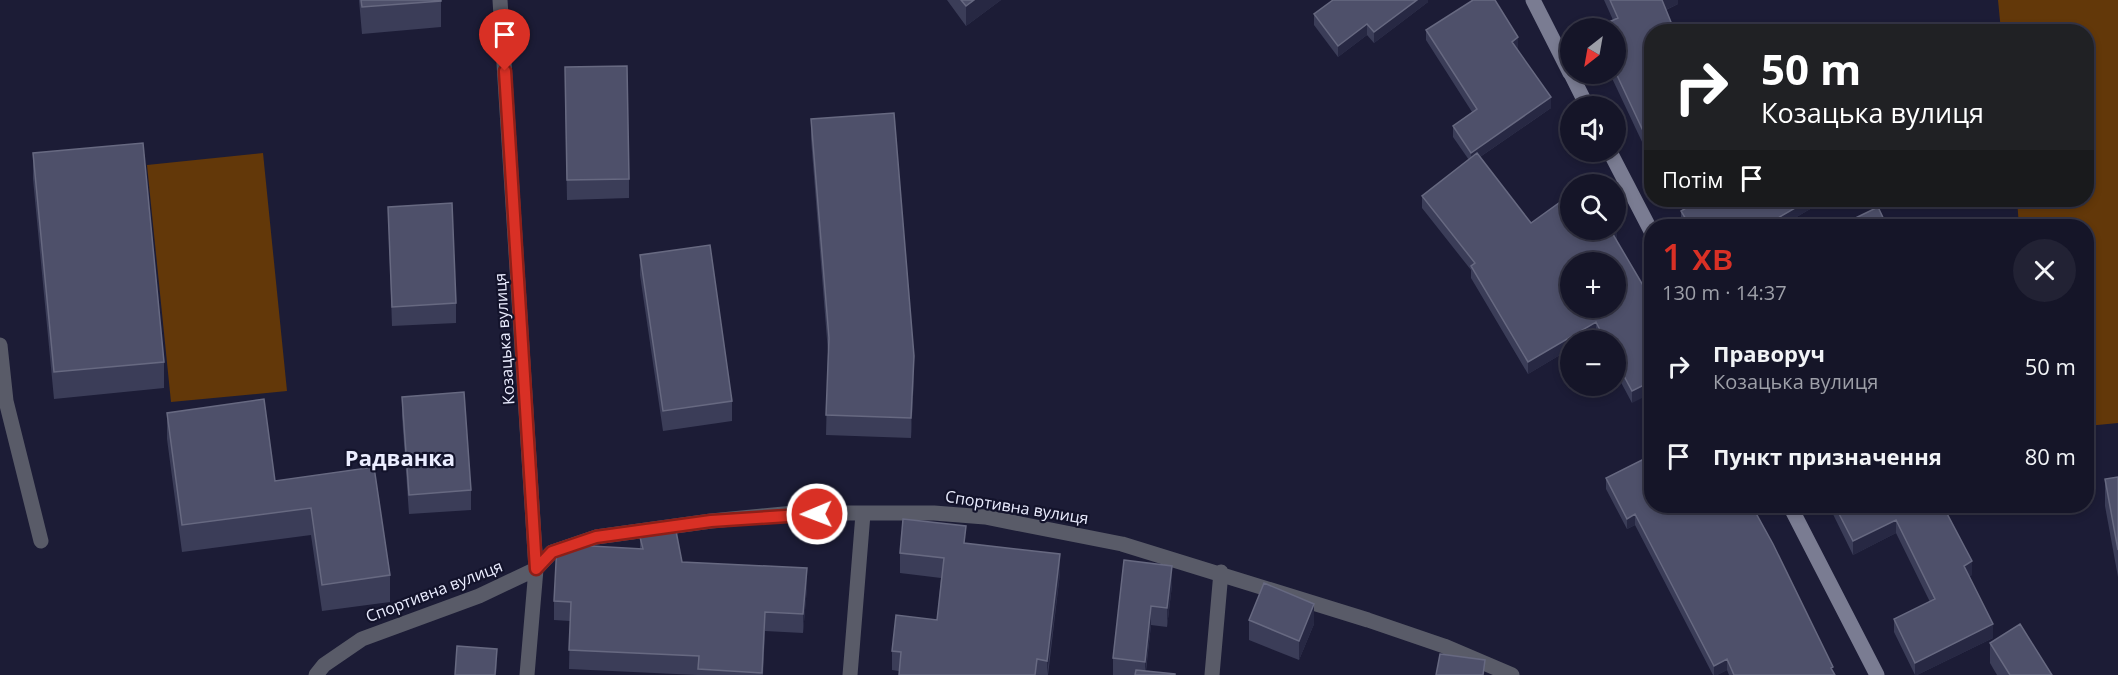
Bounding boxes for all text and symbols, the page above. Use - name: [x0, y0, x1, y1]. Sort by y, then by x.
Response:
- pin: [479, 9, 530, 71]
- icon: arrive: [488, 18, 521, 51]
- north arrow: [1560, 18, 1626, 84]
- map controls: [1560, 18, 1626, 396]
- text: 50 m: [1761, 40, 1861, 97]
- icon: right: [1662, 48, 1740, 126]
- text: Козацька вулиця: [1761, 94, 1984, 131]
- button: sound: [1560, 96, 1626, 162]
- icon: arrive: [1735, 162, 1768, 195]
- text: Потім: [1662, 164, 1723, 194]
- button: search: [1560, 174, 1626, 240]
- text: 1 хв: [1662, 232, 1733, 281]
- button: close: [2013, 239, 2076, 302]
- button: +: [1560, 252, 1626, 318]
- street label: Козацька вулиця: [488, 272, 520, 406]
- text: 130 m · 14:37: [1662, 279, 1787, 306]
- button: −: [1560, 330, 1626, 396]
- text: Праворуч: [1713, 338, 1825, 368]
- icon: right: [1662, 350, 1695, 383]
- text: 50 m: [2025, 351, 2076, 381]
- text: Козацька вулиця: [1713, 368, 1878, 395]
- icon: arrive: [1662, 440, 1695, 473]
- text: Пункт призначення: [1713, 441, 1942, 471]
- text: 80 m: [2025, 441, 2076, 471]
- district label: Радванка: [345, 442, 455, 472]
- position arrow: [785, 482, 849, 546]
- street label: Спортивна вулиця: [944, 485, 1090, 529]
- street label: Спортивна вулиця: [362, 555, 506, 627]

